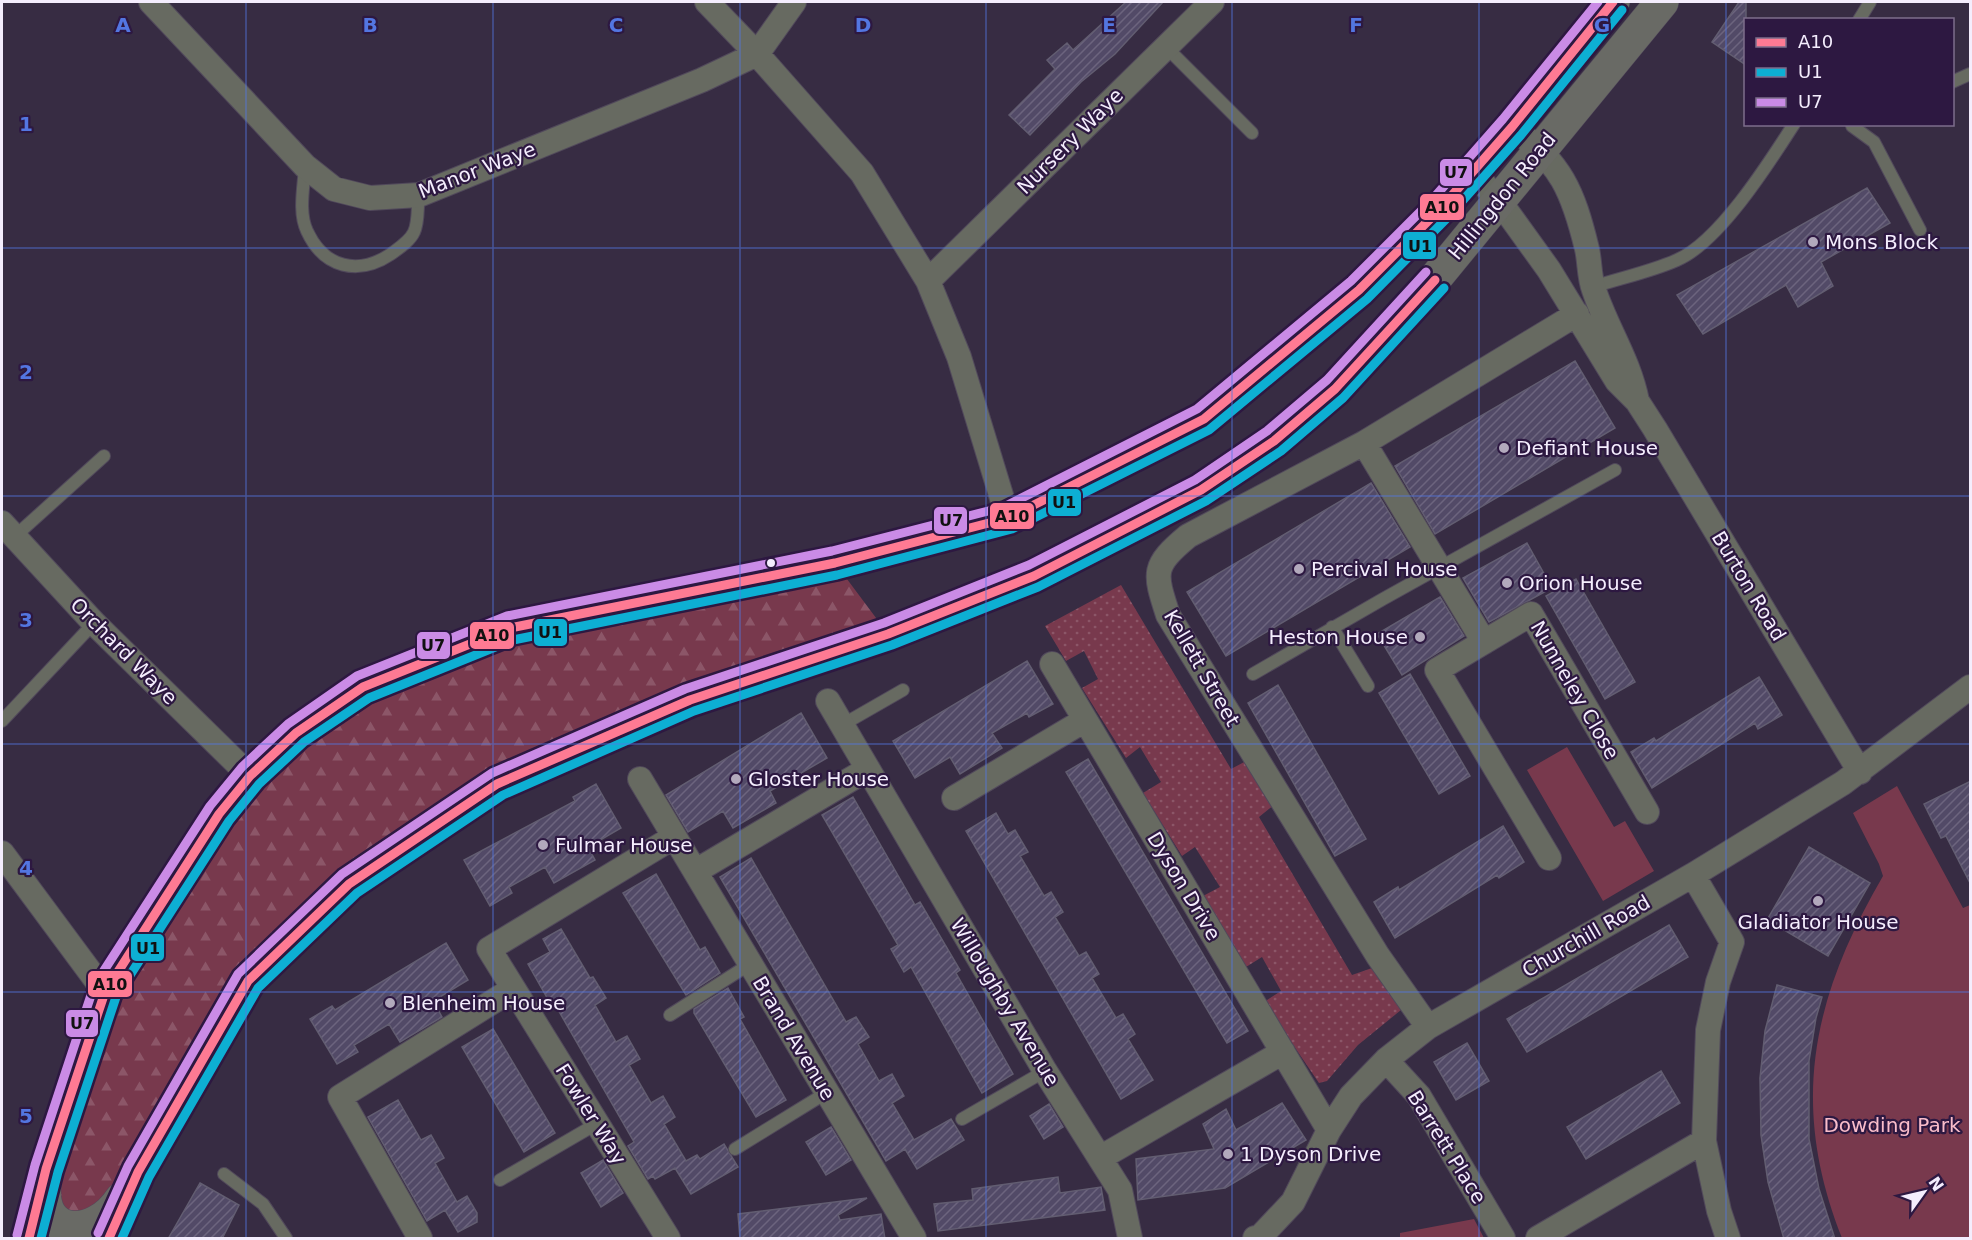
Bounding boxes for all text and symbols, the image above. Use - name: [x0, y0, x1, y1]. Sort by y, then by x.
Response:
- text: A: [115, 13, 131, 37]
- text: B: [362, 13, 378, 37]
- text: C: [609, 13, 623, 37]
- text: D: [855, 13, 871, 37]
- text: E: [1102, 13, 1116, 37]
- text: F: [1349, 13, 1363, 37]
- text: G: [1594, 13, 1610, 37]
- legend: [1744, 18, 1954, 126]
- text: A10: [1798, 31, 1833, 52]
- text: U1: [1798, 61, 1823, 82]
- street label: Nursery Waye: [1012, 83, 1128, 199]
- text: U7: [1798, 91, 1823, 112]
- text: 1: [19, 112, 33, 136]
- street label: Hillingdon Road: [1443, 128, 1561, 264]
- street label: Manor Waye: [415, 137, 539, 203]
- line badge: U7: [1439, 158, 1473, 187]
- text: U7: [1444, 163, 1468, 182]
- line badge: A10: [1419, 193, 1465, 221]
- text: A10: [1425, 198, 1459, 217]
- place label: Mons Block: [1825, 230, 1938, 254]
- line badge: U1: [1402, 231, 1437, 260]
- marker: Mons Block: [1806, 235, 1820, 249]
- text: U1: [1408, 237, 1432, 256]
- text: 2: [19, 360, 33, 384]
- place label: Defiant House: [1516, 436, 1658, 460]
- marker: Defiant House: [1497, 441, 1511, 455]
- line badge: U1: [1047, 488, 1082, 517]
- text: U1: [1052, 493, 1076, 512]
- line badge: A10: [989, 502, 1035, 530]
- line badge: U7: [933, 506, 968, 535]
- text: A10: [995, 507, 1029, 526]
- text: U7: [939, 511, 963, 530]
- street label: Burton Road: [1707, 527, 1791, 645]
- unlabelled marker: [765, 557, 777, 569]
- place label: Percival House: [1311, 557, 1458, 581]
- marker: Percival House: [1292, 562, 1306, 576]
- place label: Orion House: [1519, 571, 1642, 595]
- marker: Orion House: [1500, 576, 1514, 590]
- street label: Orchard Waye: [66, 593, 182, 709]
- street label: Kellett Street: [1159, 605, 1245, 731]
- text: 3: [19, 608, 33, 632]
- street label: Nunneley Close: [1526, 617, 1624, 763]
- line badge: U1: [533, 618, 568, 647]
- line badge: A10: [469, 621, 515, 650]
- text: U1: [538, 623, 562, 642]
- place label: Heston House: [1268, 625, 1408, 649]
- text: A10: [475, 626, 509, 645]
- marker: Heston House: [1413, 630, 1427, 644]
- line badge: U7: [416, 631, 451, 660]
- text: U7: [421, 636, 445, 655]
- place label: Gloster House: [748, 767, 889, 791]
- marker: Gloster House: [729, 772, 743, 786]
- street label: Dyson Drive: [1142, 827, 1226, 945]
- place label: Fulmar House: [555, 833, 693, 857]
- marker: Fulmar House: [536, 838, 550, 852]
- text: 4: [19, 856, 33, 880]
- street label: Churchill Road: [1518, 890, 1654, 982]
- marker: Gladiator House: [1811, 894, 1825, 908]
- place label: Gladiator House: [1737, 910, 1899, 934]
- street label: Willoughby Avenue: [945, 914, 1065, 1090]
- line badge: U1: [130, 933, 165, 962]
- text: U1: [136, 939, 160, 958]
- line badge: A10: [87, 970, 133, 998]
- street label: Brand Avenue: [748, 972, 840, 1104]
- text: A10: [93, 975, 127, 994]
- place label: Blenheim House: [402, 991, 565, 1015]
- marker: Blenheim House: [383, 996, 397, 1010]
- line badge: U7: [65, 1009, 99, 1038]
- text: U7: [70, 1014, 94, 1033]
- street label: Fowler Way: [551, 1059, 632, 1169]
- street label: Barrett Place: [1403, 1086, 1491, 1208]
- text: 5: [19, 1104, 33, 1128]
- park label: Dowding Park: [1823, 1113, 1961, 1137]
- place label: 1 Dyson Drive: [1240, 1142, 1381, 1166]
- marker: 1 Dyson Drive: [1221, 1147, 1235, 1161]
- north arrow: [1894, 1162, 1954, 1222]
- text: N: [1924, 1173, 1948, 1195]

